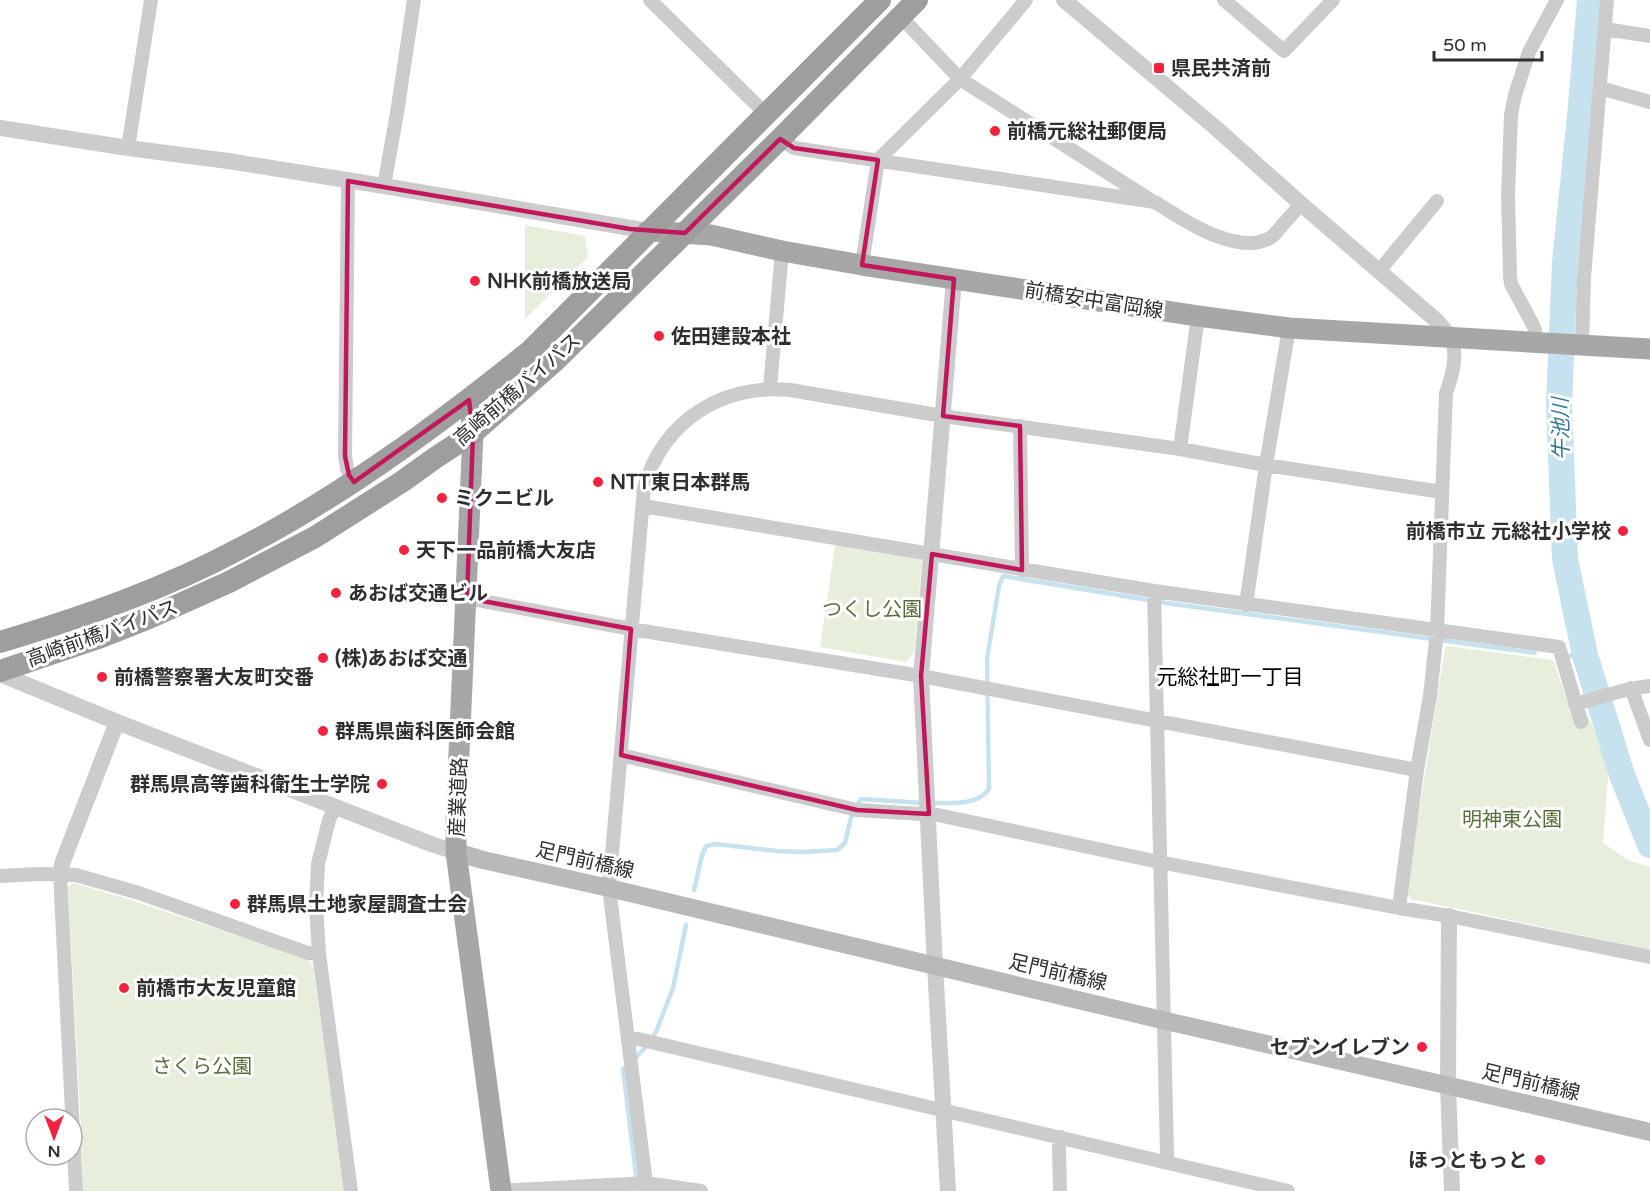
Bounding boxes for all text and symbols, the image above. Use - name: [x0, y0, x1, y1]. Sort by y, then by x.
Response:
- scale bar: [1434, 24, 1542, 62]
- text: 50 m: [1443, 34, 1487, 56]
- place label: 県民共済前: [1171, 57, 1271, 81]
- marker: 県民共済前: [1152, 61, 1166, 75]
- place label: 前橋元総社郵便局: [1007, 120, 1167, 144]
- marker: 前橋元総社郵便局: [988, 124, 1002, 138]
- place label: NHK前橋放送局: [487, 270, 632, 294]
- marker: NHK前橋放送局: [468, 274, 482, 288]
- street label: 前橋安中富岡線: [1023, 278, 1165, 324]
- place label: 佐田建設本社: [671, 325, 791, 349]
- street label: 高崎前橋バイパス: [450, 328, 586, 451]
- marker: 佐田建設本社: [652, 329, 666, 343]
- water label: 牛池川: [1548, 395, 1575, 461]
- place label: NTT東日本群馬: [610, 471, 750, 495]
- marker: NTT東日本群馬: [591, 475, 605, 489]
- place label: ミクニビル: [454, 487, 554, 511]
- marker: ミクニビル: [435, 491, 449, 505]
- place label: 前橋市立 元総社小学校: [1406, 520, 1611, 544]
- marker: 前橋市立 元総社小学校: [1616, 524, 1630, 538]
- place label: 天下一品前橋大友店: [416, 539, 596, 563]
- marker: 天下一品前橋大友店: [397, 543, 411, 557]
- place label: あおば交通ビル: [348, 582, 488, 606]
- marker: あおば交通ビル: [329, 586, 343, 600]
- street label: 高崎前橋バイパス: [23, 595, 181, 673]
- park label: つくし公園: [822, 598, 922, 622]
- place label: (株)あおば交通: [335, 647, 467, 671]
- marker: (株)あおば交通: [316, 651, 330, 665]
- district label: 元総社町一丁目: [1157, 665, 1304, 690]
- place label: 前橋警察署大友町交番: [114, 666, 314, 690]
- marker: 前橋警察署大友町交番: [95, 670, 109, 684]
- place label: 群馬県歯科医師会館: [335, 720, 515, 744]
- marker: 群馬県歯科医師会館: [316, 724, 330, 738]
- street label: 産業道路: [446, 757, 472, 837]
- place label: 群馬県高等歯科衛生士学院: [130, 773, 370, 797]
- marker: 群馬県高等歯科衛生士学院: [375, 777, 389, 791]
- park label: 明神東公園: [1462, 808, 1562, 832]
- street label: 足門前橋線: [533, 838, 636, 884]
- place label: 群馬県土地家屋調査士会: [247, 893, 467, 917]
- marker: 群馬県土地家屋調査士会: [228, 897, 242, 911]
- street label: 足門前橋線: [1006, 950, 1109, 996]
- place label: 前橋市大友児童館: [136, 977, 296, 1001]
- marker: 前橋市大友児童館: [117, 981, 131, 995]
- place label: セブンイレブン: [1270, 1036, 1410, 1060]
- marker: セブンイレブン: [1415, 1040, 1429, 1054]
- park label: さくら公園: [152, 1055, 252, 1079]
- street label: 足門前橋線: [1479, 1060, 1582, 1106]
- north arrow: [24, 1107, 84, 1167]
- text: N: [48, 1141, 60, 1161]
- place label: ほっともっと: [1408, 1149, 1528, 1173]
- marker: ほっともっと: [1533, 1153, 1547, 1167]

